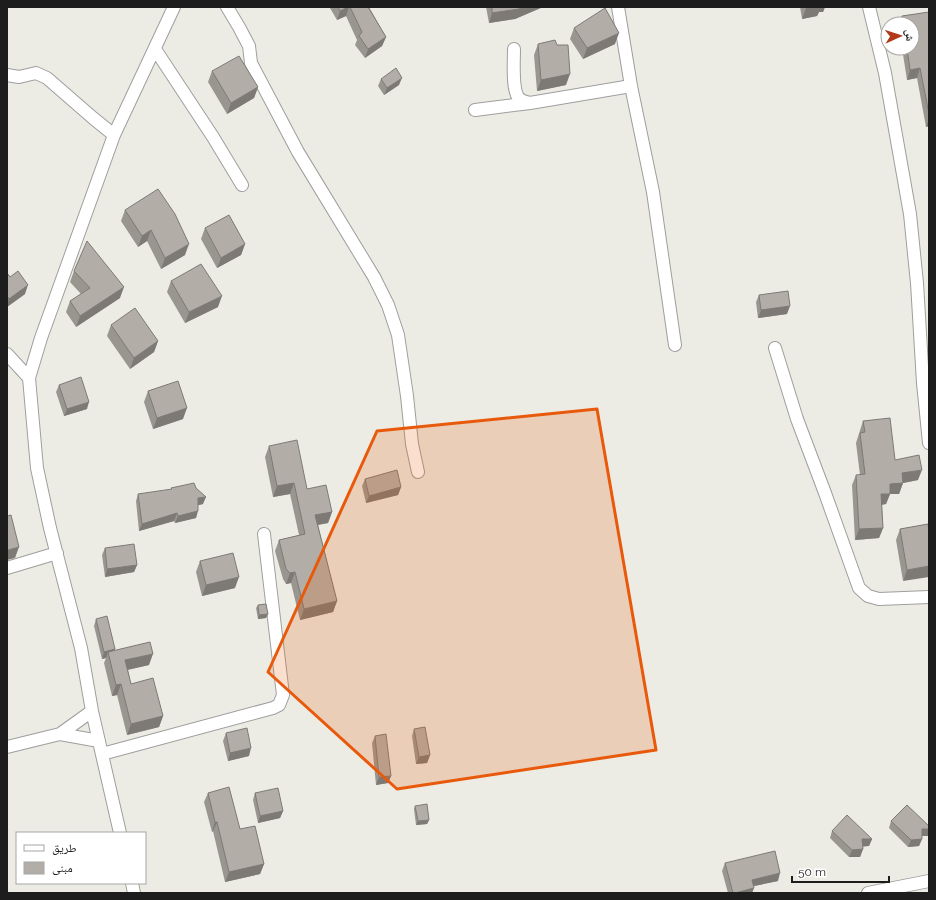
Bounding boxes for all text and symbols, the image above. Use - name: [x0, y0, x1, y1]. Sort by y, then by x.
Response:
- north arrow: [880, 16, 920, 56]
- text: ش: [902, 29, 916, 42]
- legend: [16, 832, 146, 884]
- text: طريق: [52, 841, 77, 855]
- scale bar: [792, 858, 889, 884]
- text: مبنى: [52, 861, 73, 875]
- text: 50 m: [798, 865, 826, 879]

